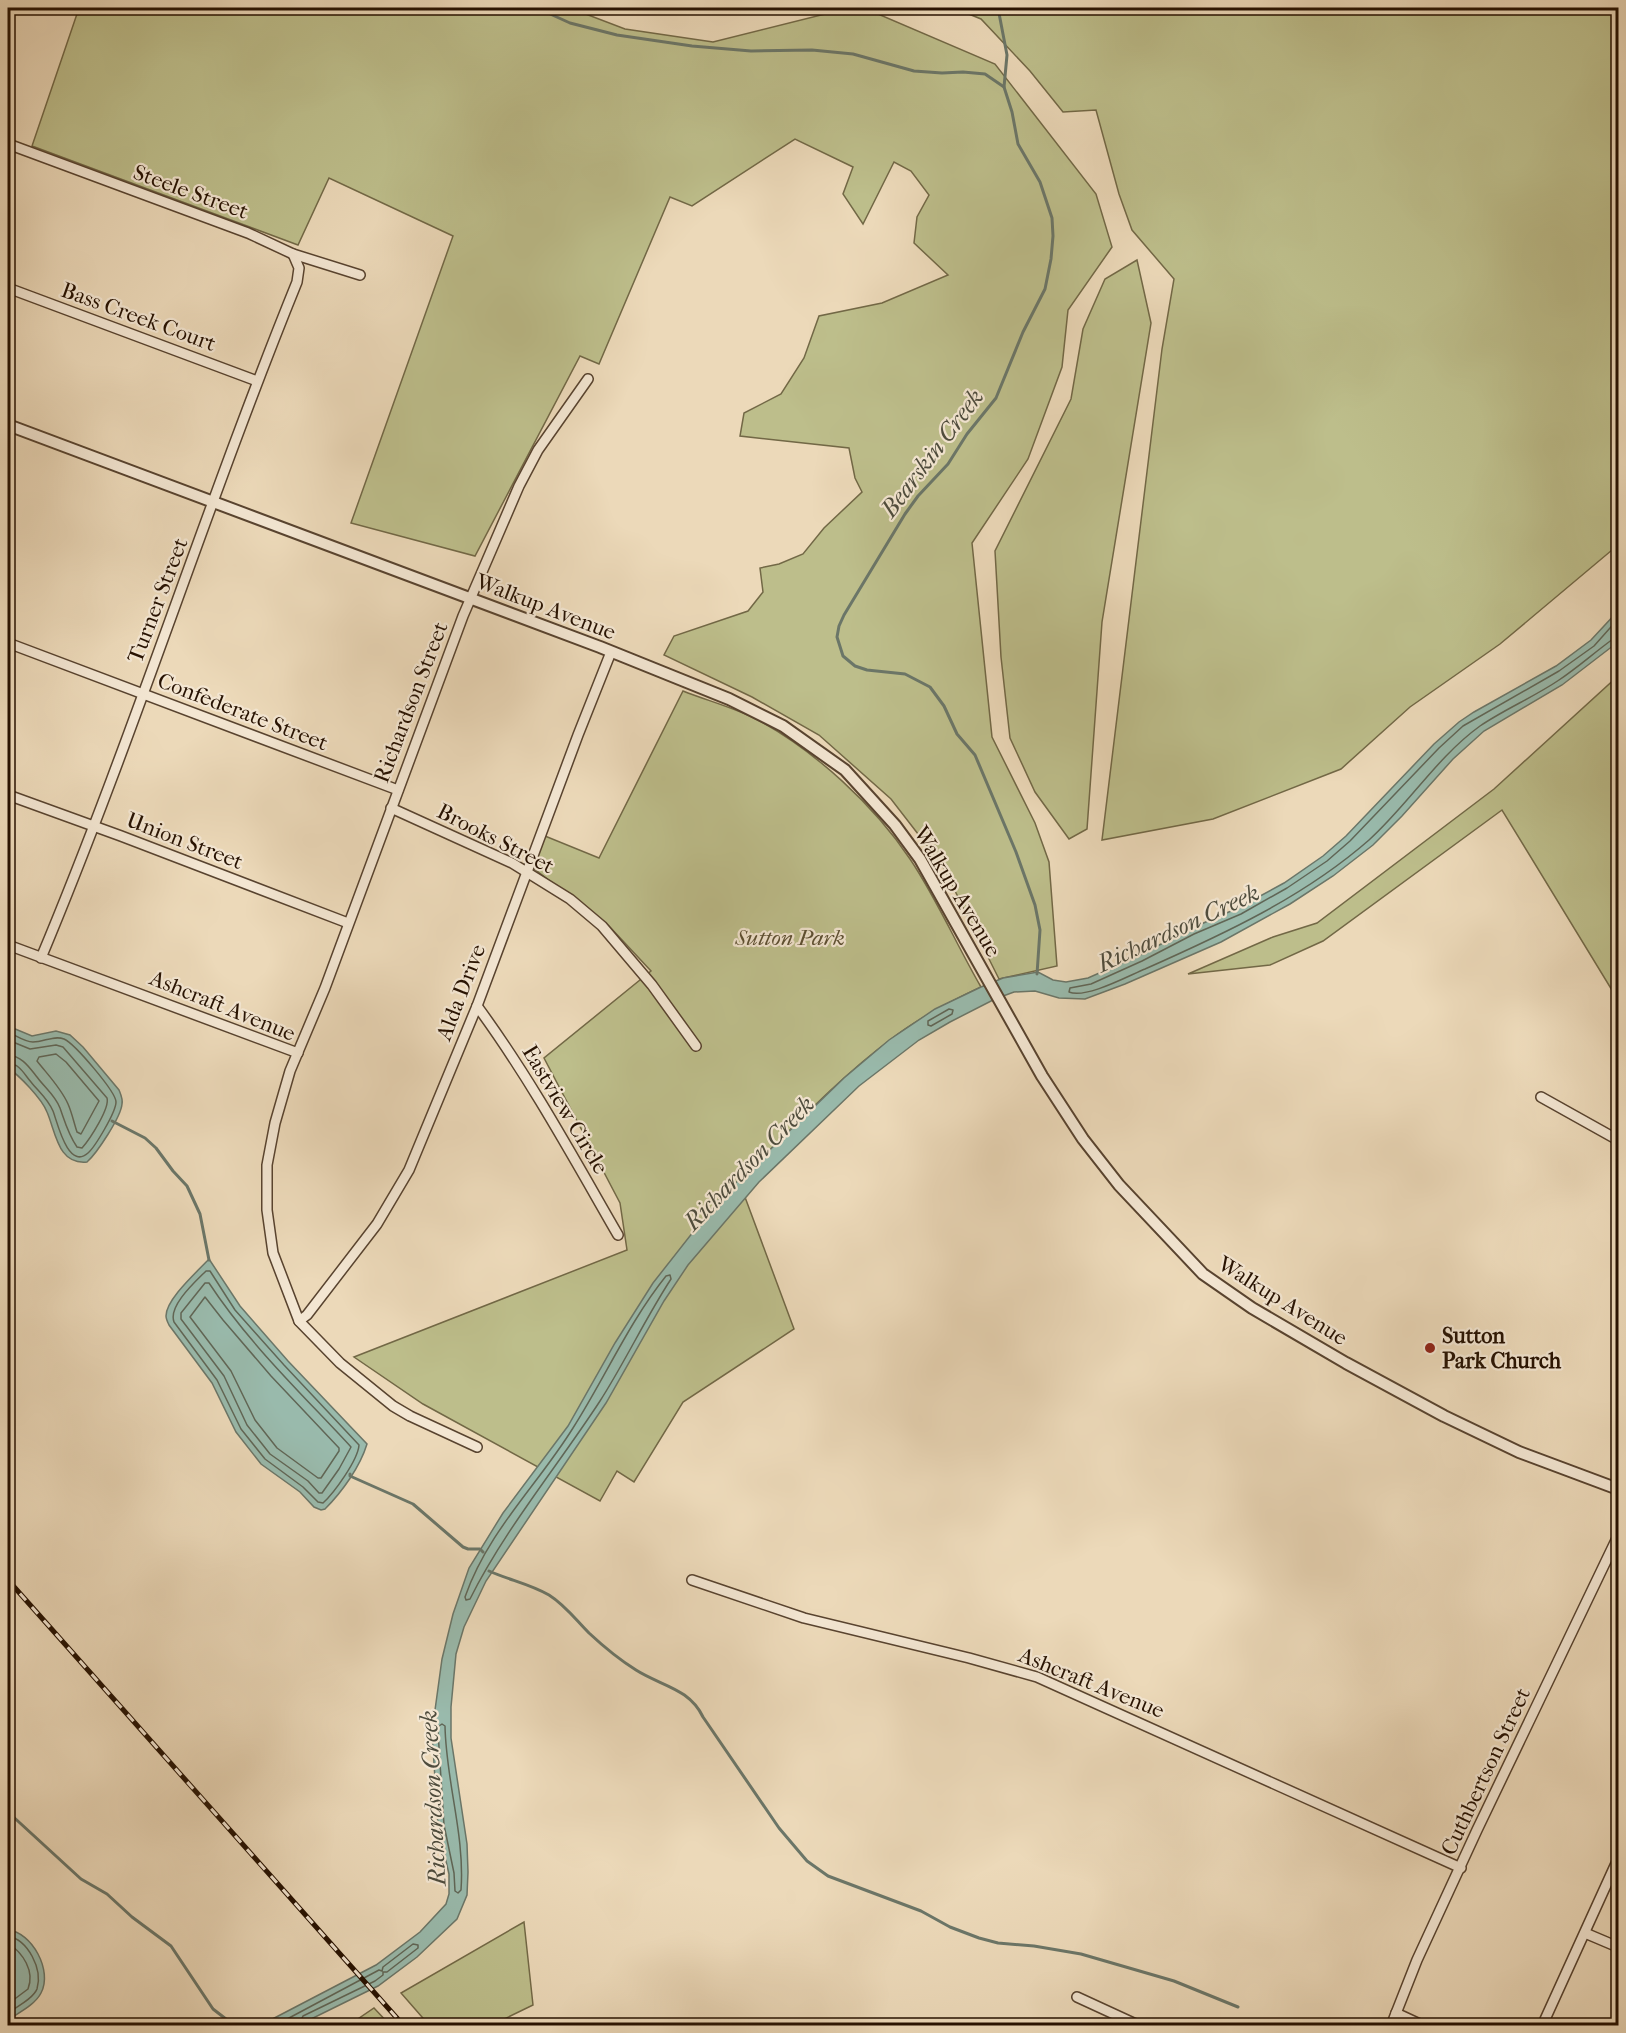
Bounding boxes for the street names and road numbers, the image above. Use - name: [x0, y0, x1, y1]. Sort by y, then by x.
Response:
- street label: Steele Street: [130, 159, 252, 225]
- street label: Bass Creek Court: [58, 277, 220, 357]
- street label: Turner Street: [122, 534, 194, 667]
- street label: Walkup Avenue: [471, 568, 619, 646]
- street label: Richardson Street: [368, 618, 454, 786]
- street label: Confederate Street: [154, 667, 332, 756]
- street label: Brooks Street: [433, 798, 559, 880]
- street label: Union Street: [123, 807, 247, 875]
- street label: Walkup Avenue: [907, 821, 1006, 962]
- street label: Alda Drive: [430, 941, 491, 1045]
- street label: Ashcraft Avenue: [145, 965, 299, 1047]
- street label: Eastview Circle: [516, 1040, 614, 1179]
- street label: Walkup Avenue: [1212, 1250, 1352, 1351]
- street label: Ashcraft Avenue: [1014, 1642, 1168, 1724]
- street label: Cuthbertson Street: [1436, 1683, 1536, 1859]

